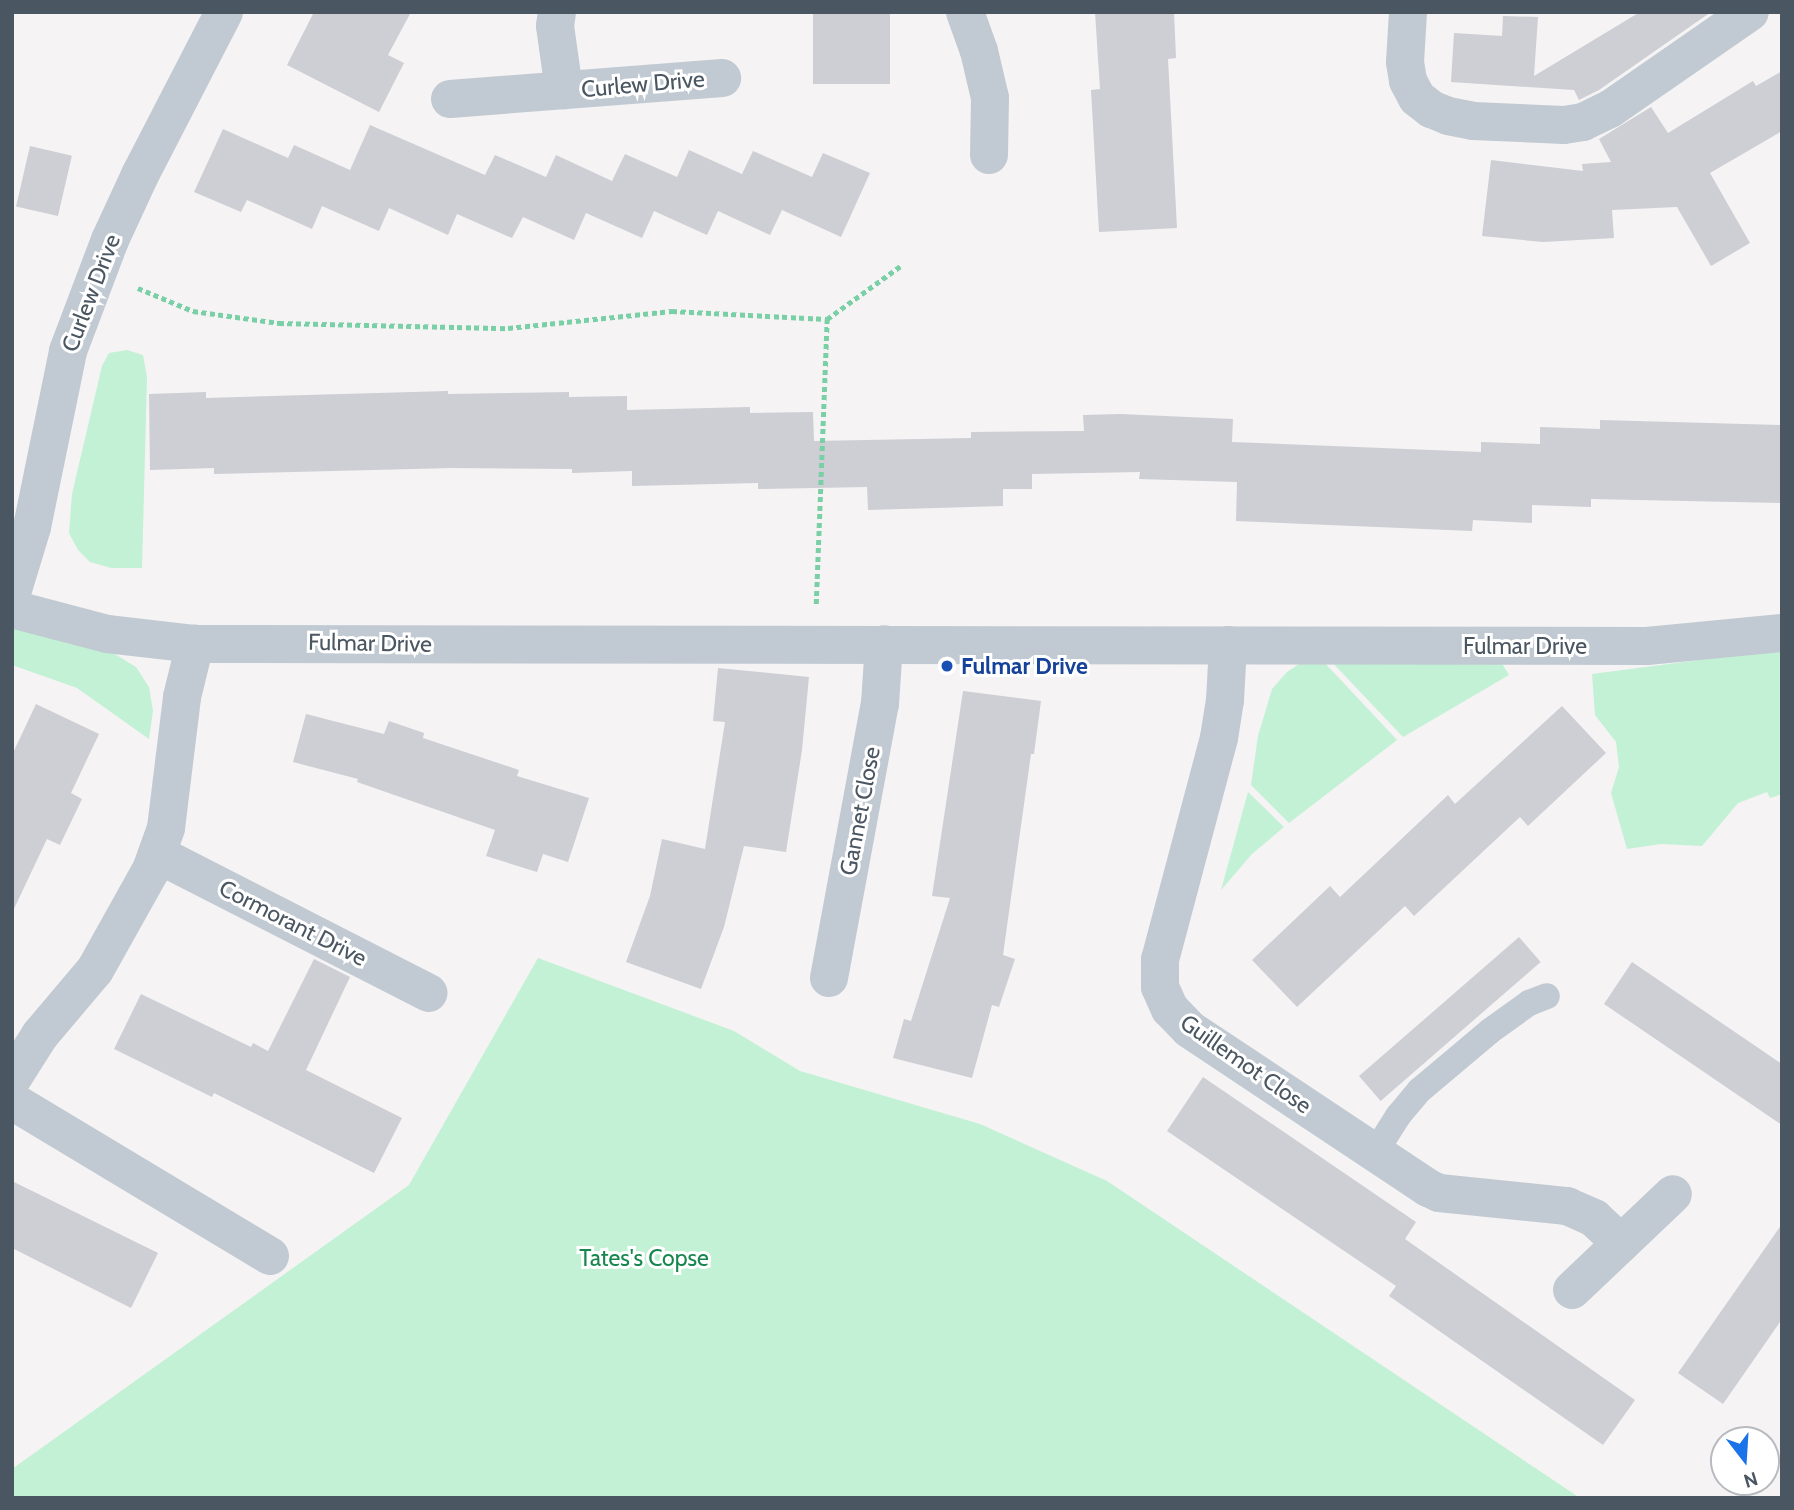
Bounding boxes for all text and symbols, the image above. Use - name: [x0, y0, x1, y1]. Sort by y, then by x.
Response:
- street label: Curlew Drive: [580, 65, 706, 103]
- street label: Curlew Drive: [56, 230, 126, 356]
- street label: Fulmar Drive: [308, 628, 432, 658]
- street label: Fulmar Drive: [1463, 632, 1587, 660]
- place label: Fulmar Drive: [961, 652, 1088, 680]
- marker: Fulmar Drive: [939, 658, 955, 674]
- street label: Gannet Close: [834, 744, 886, 878]
- street label: Cormorant Drive: [215, 874, 371, 972]
- street label: Guillemot Close: [1175, 1009, 1317, 1119]
- park label: Tates's Copse: [579, 1244, 709, 1272]
- north arrow: [1710, 1426, 1780, 1496]
- text: N: [1741, 1467, 1760, 1493]

